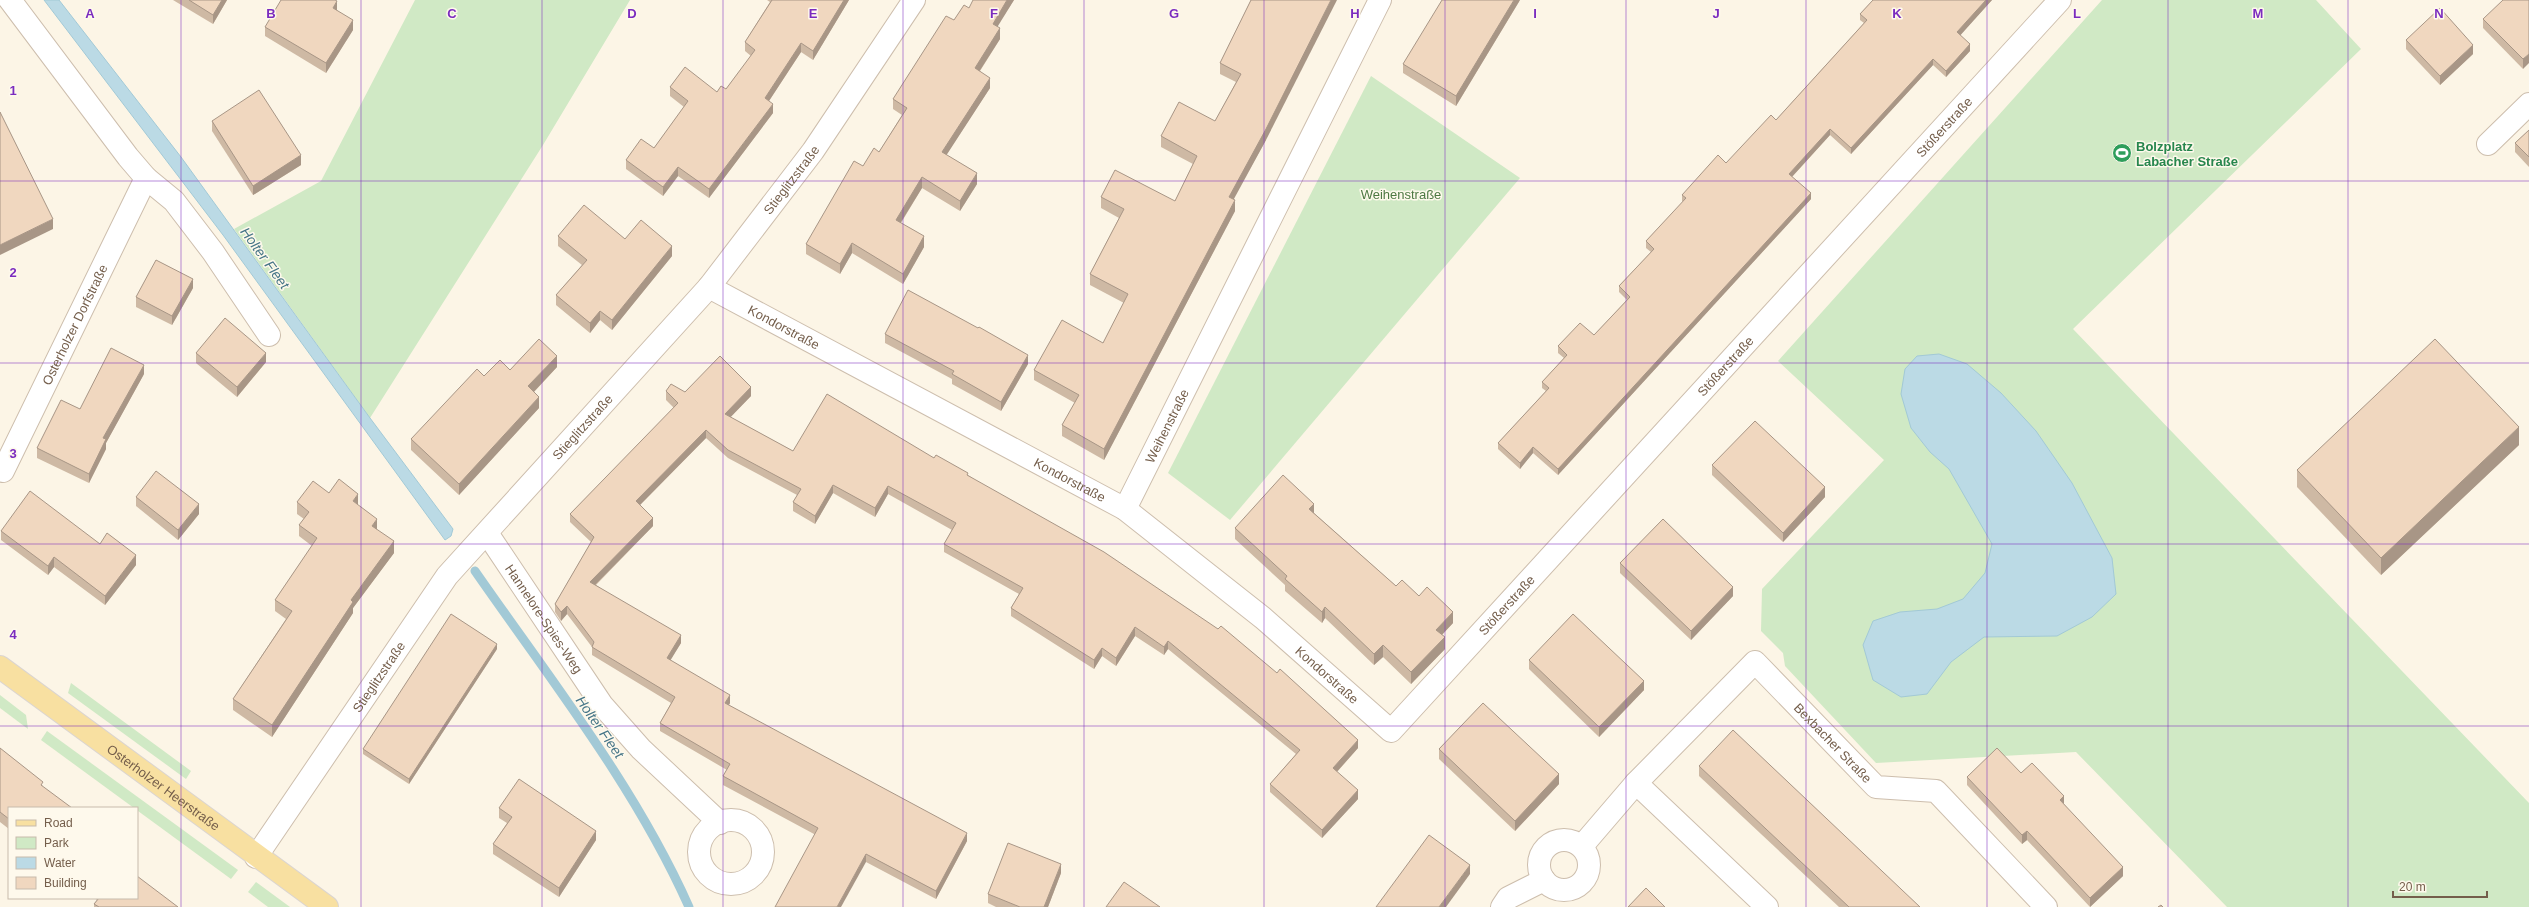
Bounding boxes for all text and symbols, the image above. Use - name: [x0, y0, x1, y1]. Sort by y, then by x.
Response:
- text: A: [85, 6, 95, 21]
- text: B: [266, 6, 276, 21]
- text: C: [447, 6, 457, 21]
- text: D: [627, 6, 637, 21]
- text: E: [809, 6, 818, 21]
- text: F: [990, 6, 998, 21]
- text: G: [1169, 6, 1179, 21]
- text: H: [1350, 6, 1360, 21]
- text: I: [1533, 6, 1537, 21]
- text: J: [1712, 6, 1720, 21]
- text: K: [1892, 6, 1902, 21]
- text: L: [2073, 6, 2081, 21]
- text: M: [2253, 6, 2263, 21]
- text: N: [2434, 6, 2444, 21]
- text: 1: [9, 83, 17, 98]
- street label: Stößerstraße: [1913, 94, 1975, 160]
- place label: Bolzplatz Labacher Straße: [2136, 139, 2238, 169]
- sports icon: Bolzplatz Labacher Straße: [2111, 142, 2133, 164]
- street label: Stieglitzstraße: [760, 143, 822, 217]
- park label: Weihenstraße: [1361, 187, 1441, 202]
- water label: Holter Fleet: [237, 224, 293, 293]
- street label: Osterholzer Dorfstraße: [39, 262, 110, 387]
- text: 2: [9, 265, 17, 280]
- street label: Kondorstraße: [746, 302, 822, 352]
- street label: Stößerstraße: [1694, 333, 1756, 399]
- street label: Weihenstraße: [1142, 386, 1191, 465]
- street label: Stieglitzstraße: [549, 391, 615, 462]
- text: 3: [9, 446, 17, 461]
- street label: Kondorstraße: [1032, 454, 1108, 505]
- street label: Hannelore-Spies-Weg: [503, 561, 586, 676]
- street label: Stößerstraße: [1475, 572, 1538, 638]
- text: 4: [9, 627, 17, 642]
- street label: Stieglitzstraße: [349, 638, 408, 715]
- street label: Kondorstraße: [1293, 643, 1362, 706]
- water label: Holter Fleet: [573, 693, 628, 762]
- street label: Bexbacher Straße: [1791, 700, 1875, 786]
- street label: Osterholzer Heerstraße: [104, 741, 223, 833]
- legend: [8, 807, 138, 899]
- text: Road: [44, 816, 73, 830]
- text: Park: [44, 836, 70, 850]
- text: Water: [44, 856, 76, 870]
- scale bar: [2393, 873, 2487, 899]
- text: Building: [44, 876, 87, 890]
- text: 20 m: [2399, 880, 2426, 894]

